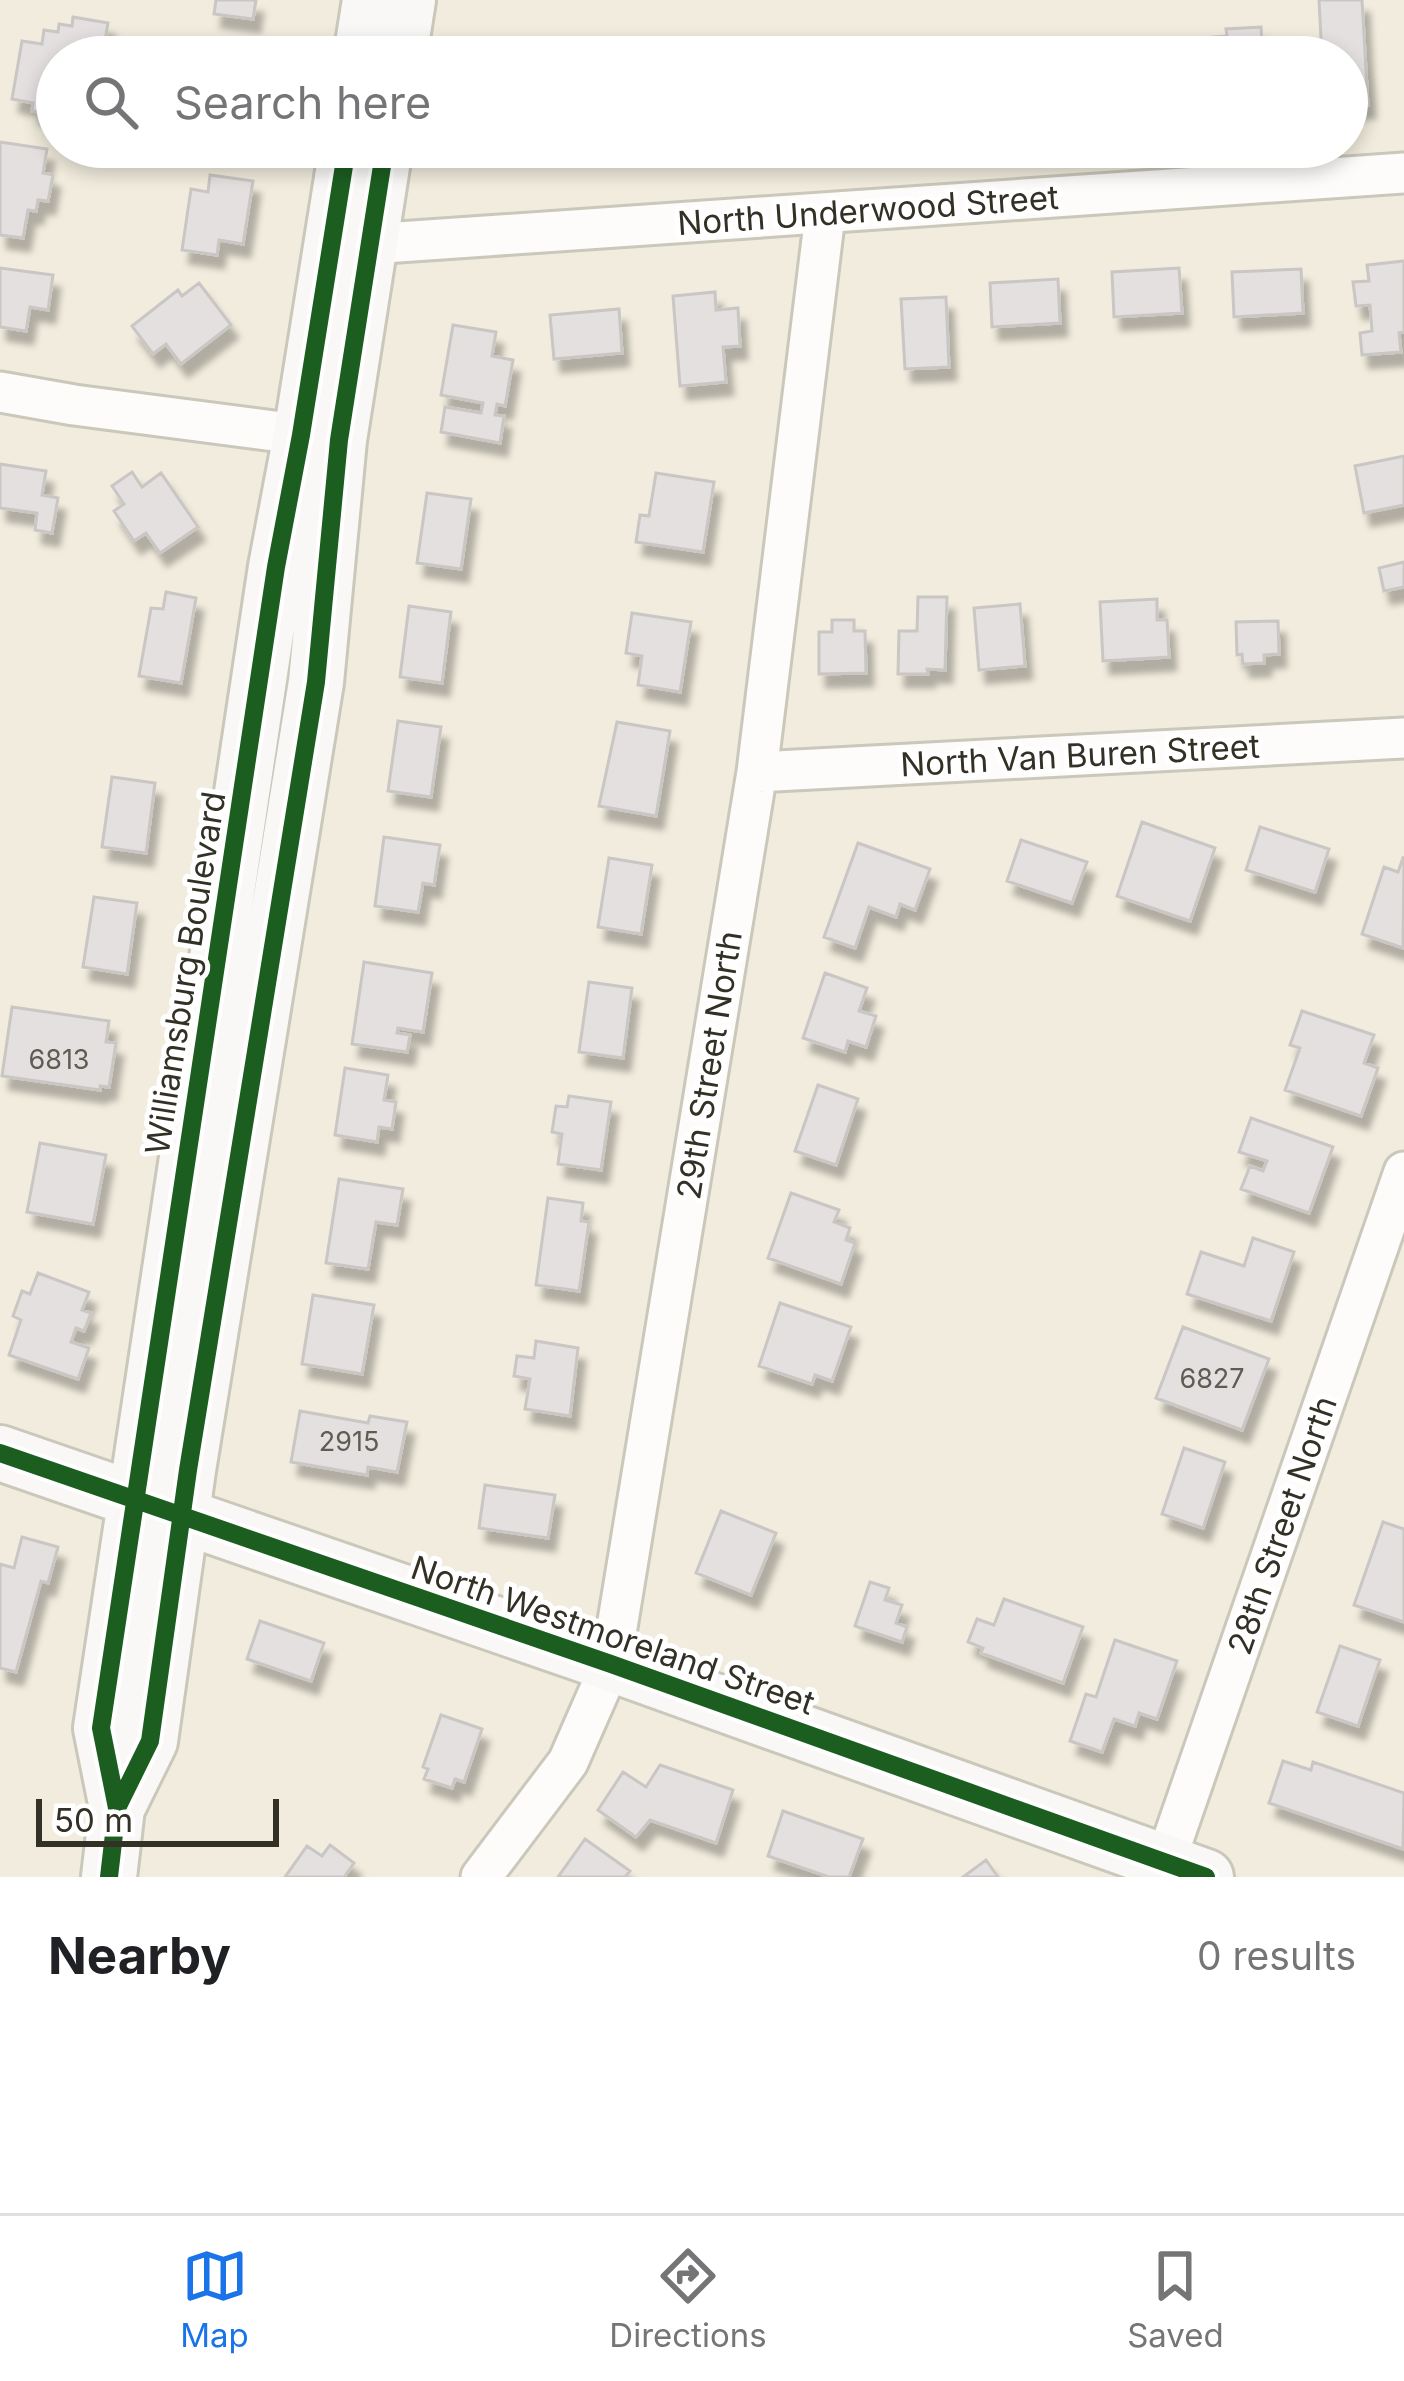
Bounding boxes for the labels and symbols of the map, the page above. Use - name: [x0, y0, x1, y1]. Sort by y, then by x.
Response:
- street label: North Underwood Street: [676, 177, 1060, 243]
- street label: North Van Buren Street: [899, 726, 1261, 784]
- street label: Williamsburg Boulevard: [137, 789, 233, 1157]
- street label: 29th Street North: [668, 928, 750, 1202]
- house number: 6813: [28, 1043, 90, 1076]
- house number: 6827: [1179, 1362, 1245, 1395]
- street label: 28th Street North: [1219, 1391, 1345, 1659]
- house number: 2915: [319, 1425, 379, 1458]
- street label: North Westmoreland Street: [406, 1547, 820, 1723]
- scale bar: [36, 1793, 279, 1846]

